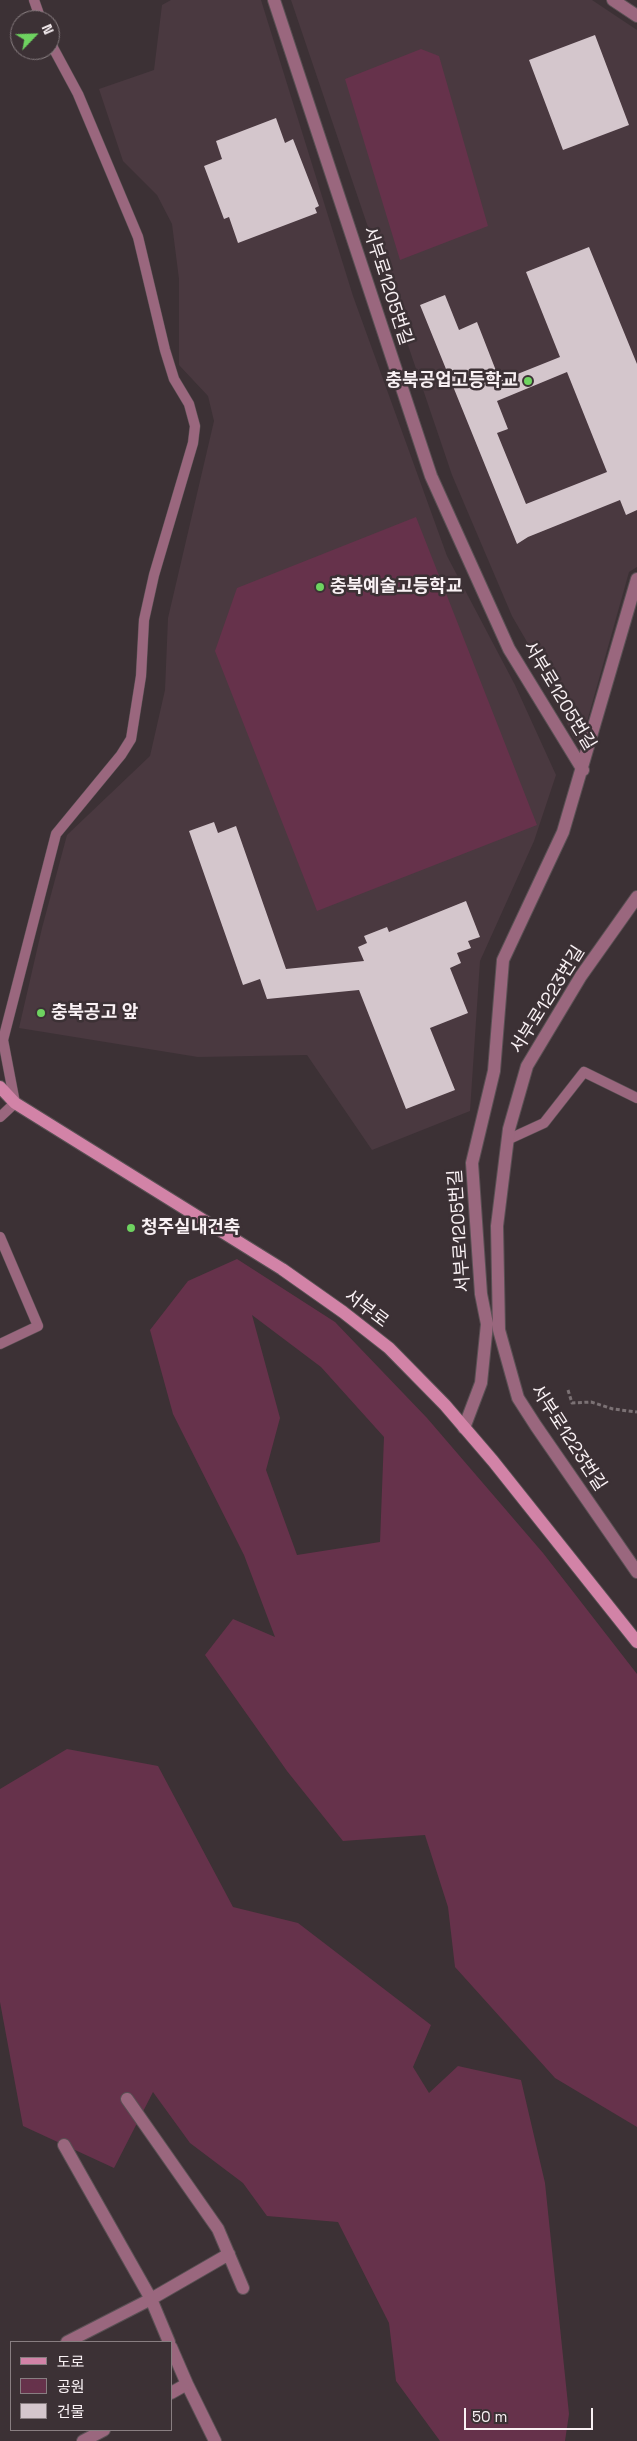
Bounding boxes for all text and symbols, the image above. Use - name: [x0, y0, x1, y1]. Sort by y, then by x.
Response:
- north arrow: [10, 10, 60, 60]
- text: N: [38, 21, 58, 37]
- street label: 서부로1205번길: [358, 224, 416, 348]
- place label: 충북공업고등학교: [386, 370, 518, 392]
- marker: 충북공업고등학교: [522, 375, 534, 387]
- place label: 충북예술고등학교: [330, 576, 462, 598]
- marker: 충북예술고등학교: [314, 581, 326, 593]
- street label: 서부로1205번길: [518, 638, 600, 754]
- street label: 서부로1223번길: [506, 942, 590, 1058]
- place label: 충북공고 앞: [51, 1002, 138, 1024]
- marker: 충북공고 앞: [35, 1007, 47, 1019]
- street label: 서부로1205번길: [445, 1169, 475, 1293]
- place label: 청주실내건축: [141, 1217, 240, 1239]
- marker: 청주실내건축: [125, 1222, 137, 1234]
- street label: 서부로: [340, 1285, 392, 1333]
- street label: 서부로1223번길: [525, 1381, 611, 1495]
- legend: [10, 2341, 172, 2431]
- text: 도로: [57, 2352, 85, 2371]
- text: 공원: [57, 2377, 85, 2396]
- scale bar: [467, 2398, 596, 2430]
- text: 건물: [57, 2402, 85, 2421]
- text: 50 m: [472, 2407, 507, 2426]

